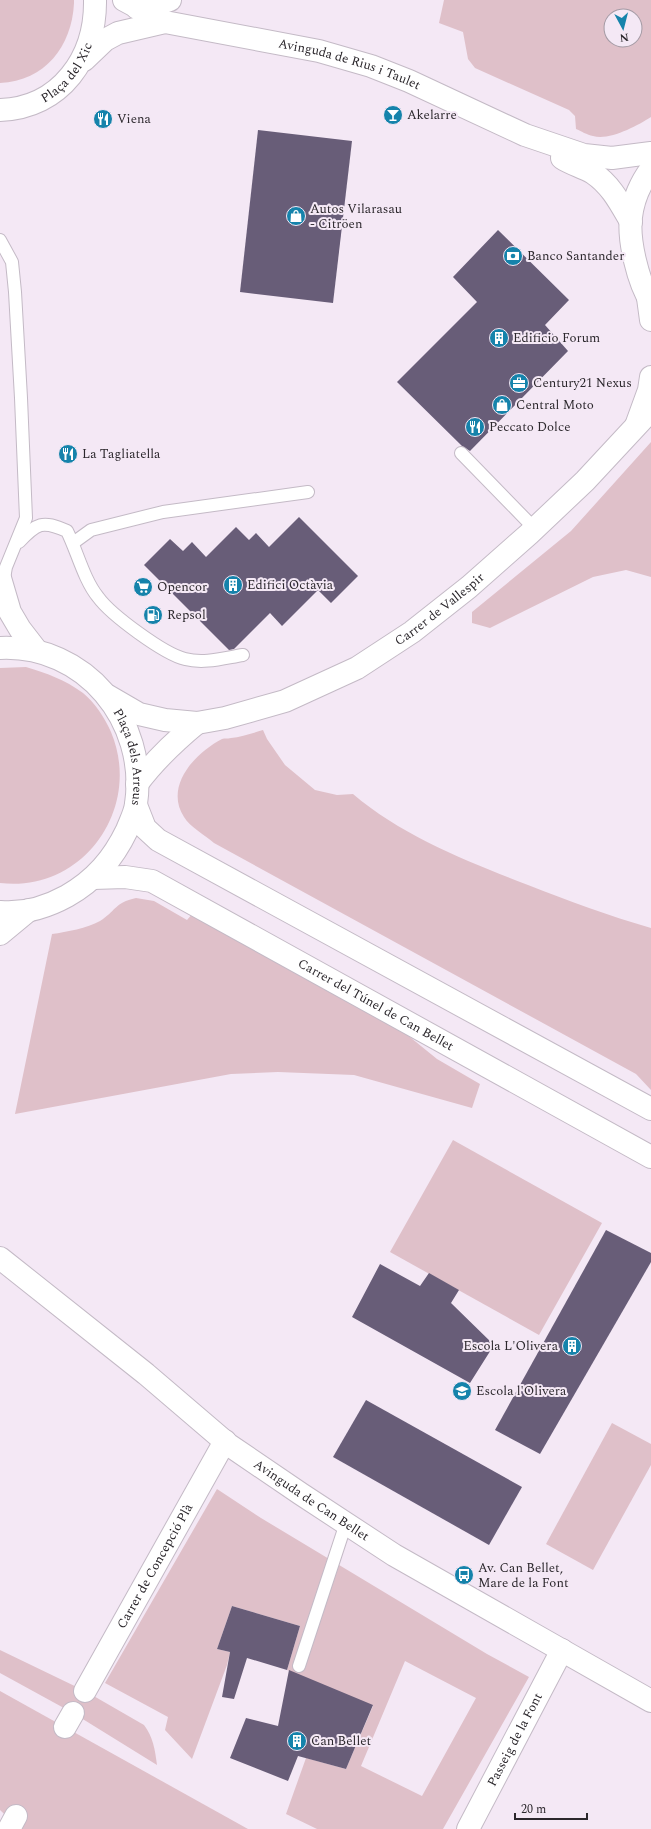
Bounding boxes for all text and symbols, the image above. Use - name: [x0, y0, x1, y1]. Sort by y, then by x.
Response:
- north arrow: [603, 8, 643, 48]
- text: N: [619, 28, 630, 46]
- street label: Avinguda de Rius i Taulet: [277, 34, 424, 95]
- street label: Plaça del Xic: [37, 40, 98, 108]
- bar icon: Akelarre: [382, 104, 404, 126]
- place label: Akelarre: [407, 105, 457, 125]
- restaurant icon: Viena: [92, 108, 114, 130]
- place label: Viena: [117, 109, 151, 129]
- place label: Autos Vilarasau - Citröen: [310, 199, 402, 234]
- shop icon: Autos Vilarasau - Citröen: [285, 205, 307, 227]
- bank icon: Banco Santander: [502, 245, 524, 267]
- place label: Banco Santander: [527, 246, 624, 266]
- building icon: Edificio Forum: [488, 327, 510, 349]
- place label: Edificio Forum: [513, 328, 600, 348]
- office icon: Century21 Nexus: [508, 372, 530, 394]
- place label: Century21 Nexus: [533, 373, 632, 393]
- shop icon: Central Moto: [491, 394, 513, 416]
- place label: Central Moto: [516, 395, 594, 415]
- restaurant icon: Peccato Dolce: [464, 416, 486, 438]
- place label: Peccato Dolce: [489, 417, 570, 437]
- restaurant icon: La Tagliatella: [57, 443, 79, 465]
- place label: La Tagliatella: [82, 444, 161, 464]
- street label: Carrer de Vallespir: [391, 568, 489, 651]
- building icon: Edifici Octàvia: [222, 574, 244, 596]
- place label: Edifici Octàvia: [247, 575, 334, 595]
- supermarket icon: Opencor: [132, 576, 154, 598]
- place label: Opencor: [157, 577, 207, 597]
- fuel station icon: Repsol: [142, 604, 164, 626]
- place label: Repsol: [167, 605, 206, 625]
- street label: Plaça dels Arreus: [108, 705, 147, 807]
- street label: Carrer del Túnel de Can Bellet: [294, 954, 458, 1056]
- building icon: Escola L'Olivera: [561, 1335, 583, 1357]
- place label: Escola L'Olivera: [463, 1336, 559, 1356]
- school or university icon: Escola l'Olivera: [451, 1380, 473, 1402]
- place label: Escola l'Olivera: [476, 1381, 567, 1401]
- street label: Avinguda de Can Bellet: [250, 1455, 374, 1546]
- street label: Carrer de Concepció Plà: [112, 1499, 198, 1633]
- place label: Av. Can Bellet, Mare de la Font: [478, 1558, 569, 1593]
- bus stop icon: Av. Can Bellet, Mare de la Font: [453, 1564, 475, 1586]
- street label: Passeig de la Font: [482, 1689, 548, 1790]
- building icon: Can Bellet: [286, 1730, 308, 1752]
- place label: Can Bellet: [311, 1731, 372, 1751]
- scale bar: [515, 1795, 587, 1821]
- text: 20 m: [521, 1800, 546, 1819]

